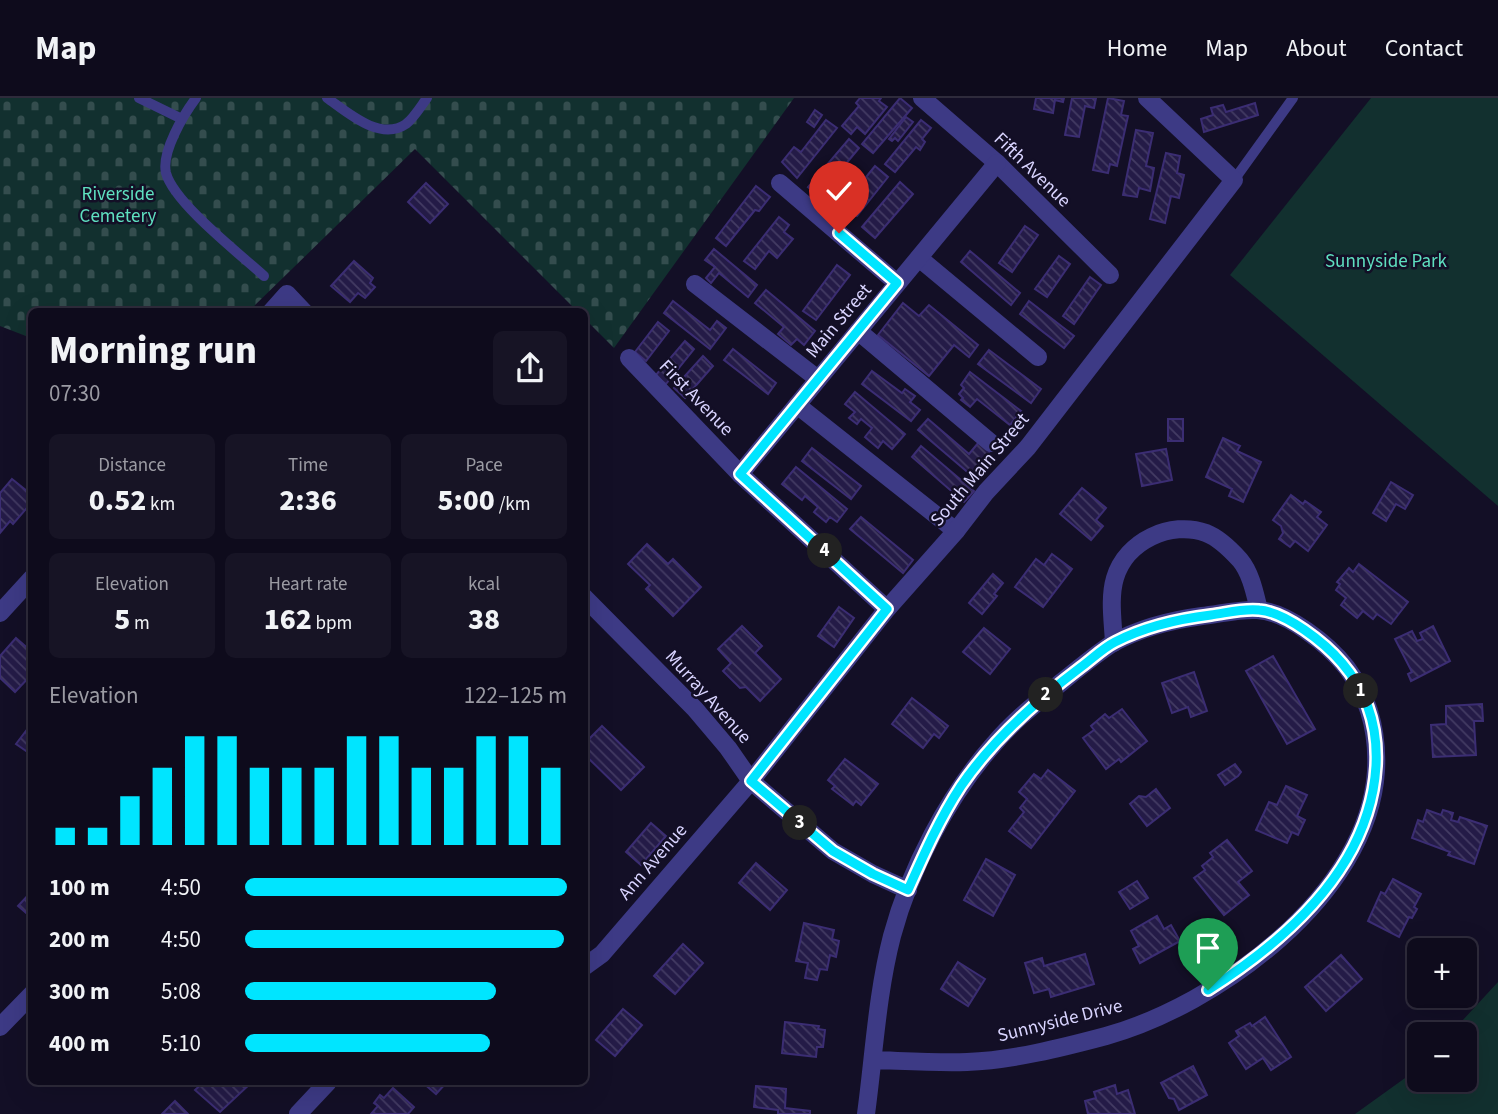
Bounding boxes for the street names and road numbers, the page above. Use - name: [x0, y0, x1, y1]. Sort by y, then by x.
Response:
- street label: Fifth Avenue: [987, 126, 1077, 214]
- street label: Main Street: [800, 277, 879, 364]
- street label: First Avenue: [653, 354, 739, 442]
- street label: South Main Street: [924, 407, 1036, 533]
- street label: Murray Avenue: [659, 644, 757, 750]
- street label: Ann Avenue: [612, 818, 694, 906]
- street label: Sunnyside Drive: [995, 992, 1125, 1050]

